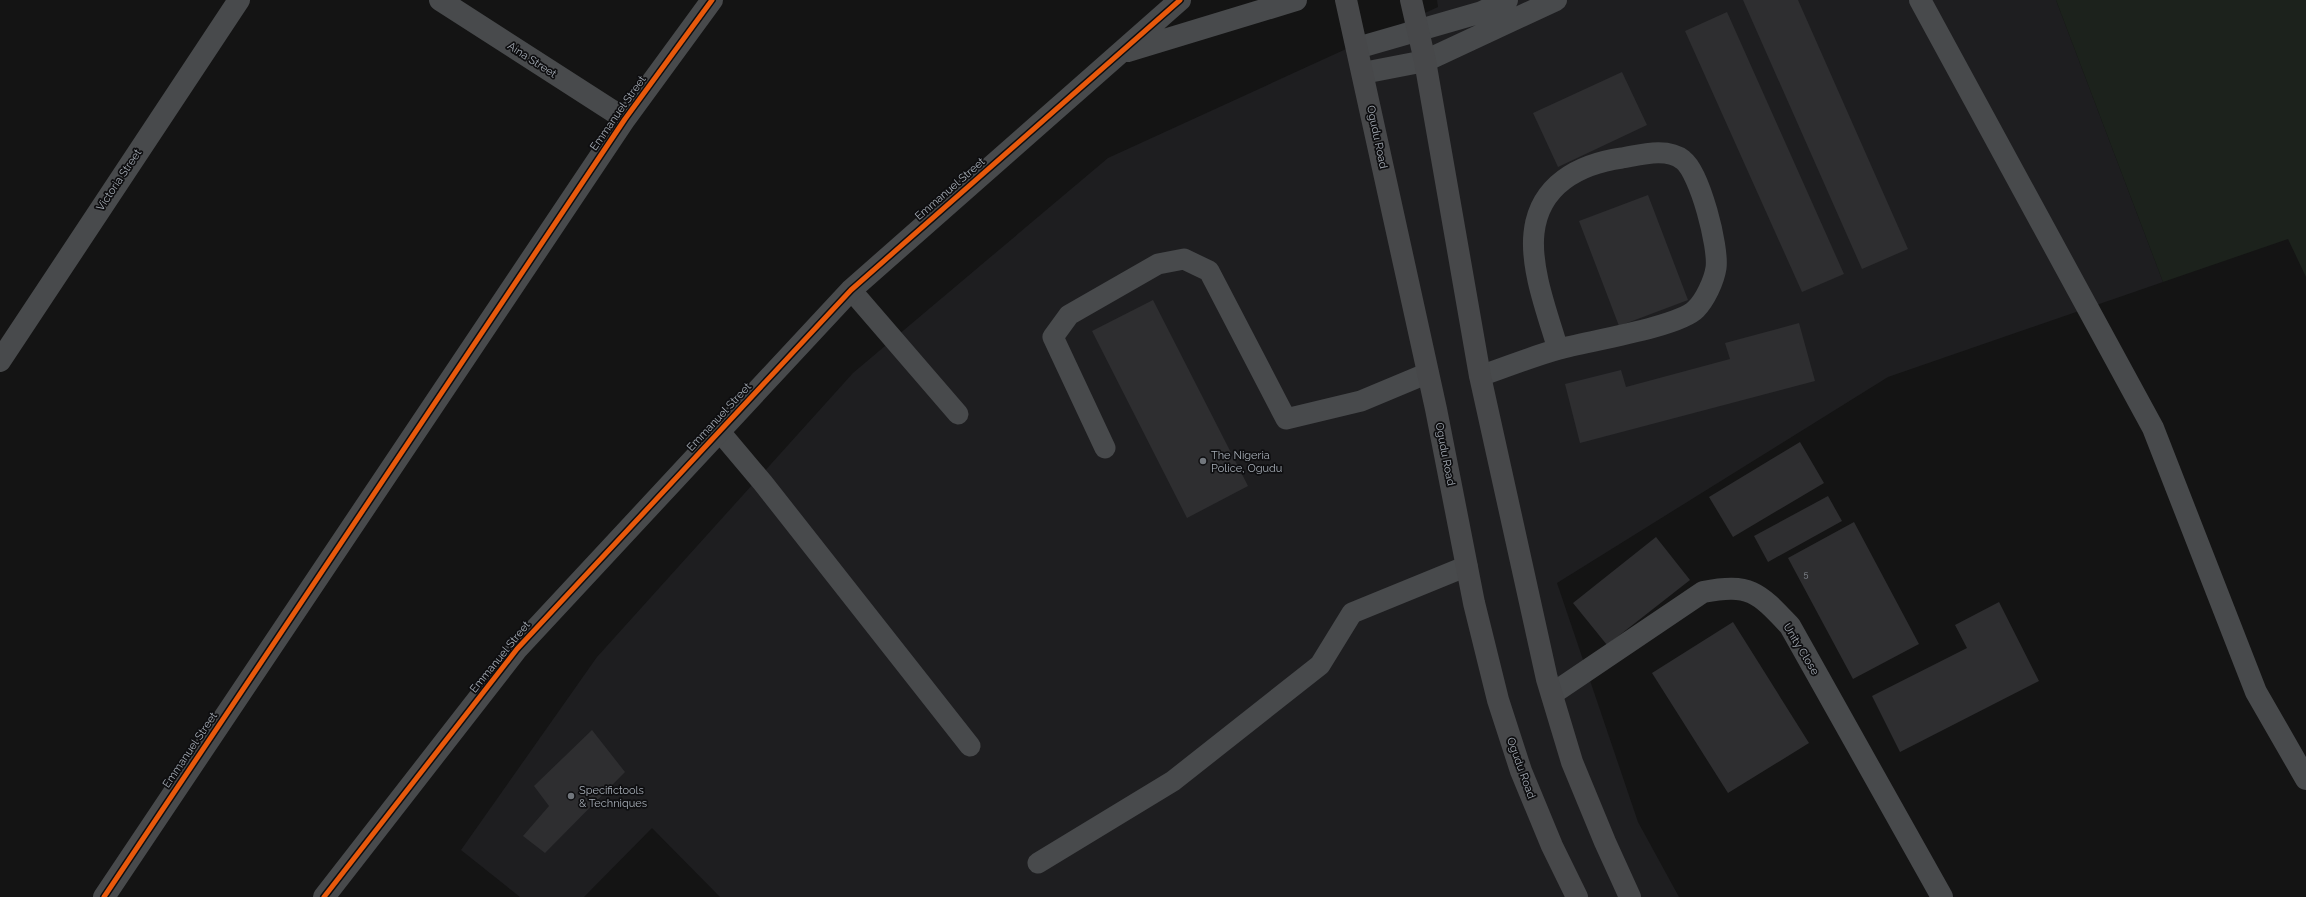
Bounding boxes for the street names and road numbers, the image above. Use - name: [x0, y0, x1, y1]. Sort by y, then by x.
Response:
- street label: Aina Street: [505, 39, 559, 81]
- street label: Emmanuel Street: [587, 73, 649, 153]
- street label: Ogudu Road: [1364, 104, 1390, 170]
- street label: Victoria Street: [94, 146, 145, 213]
- street label: Emmanuel Street: [912, 155, 988, 223]
- street label: Emmanuel Street: [684, 380, 754, 454]
- street label: Ogudu Road: [1432, 421, 1458, 487]
- street label: Emmanuel Street: [467, 618, 533, 695]
- street label: Unity Close: [1780, 621, 1822, 678]
- street label: Emmanuel Street: [160, 710, 220, 790]
- street label: Ogudu Road: [1504, 736, 1538, 801]

